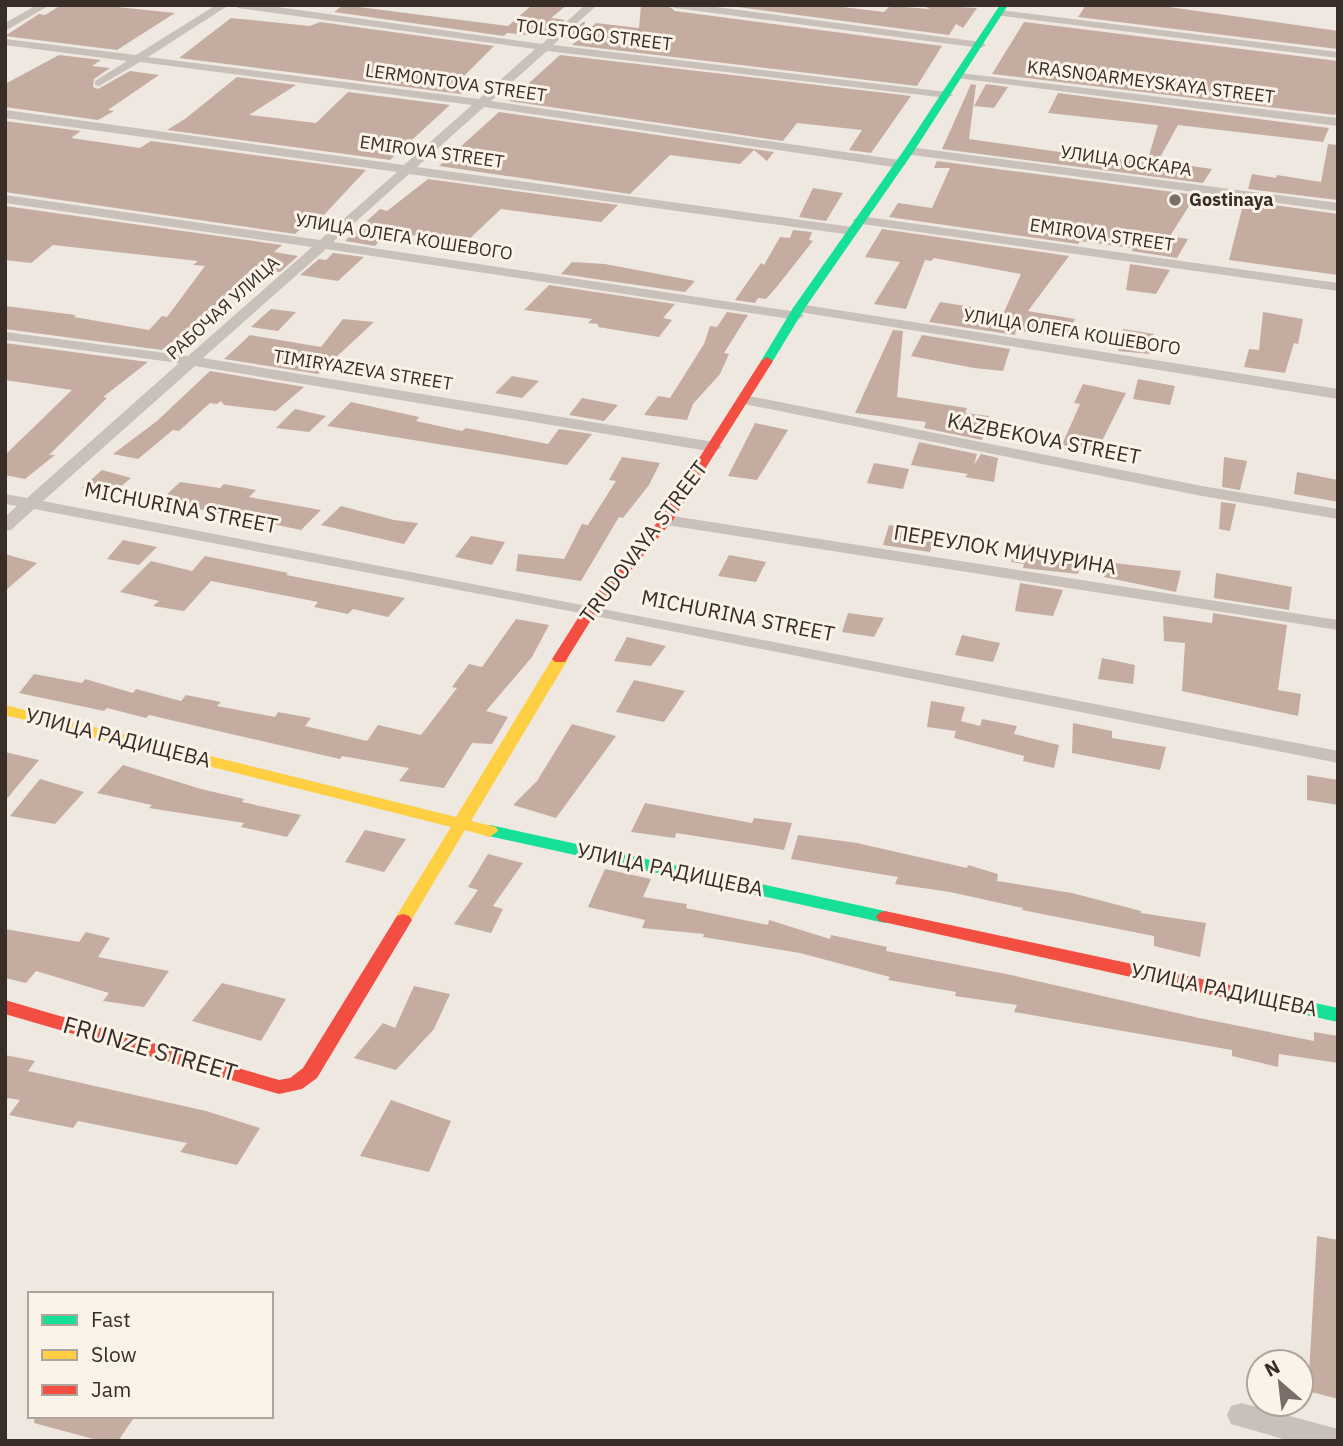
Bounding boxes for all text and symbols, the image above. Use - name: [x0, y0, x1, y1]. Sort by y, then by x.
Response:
- street label: TOLSTOGO STREET: [515, 13, 674, 56]
- street label: KRASNOARMEYSKAYA STREET: [1026, 55, 1276, 108]
- street label: LERMONTOVA STREET: [364, 58, 548, 107]
- street label: EMIROVA STREET: [358, 130, 506, 173]
- street label: УЛИЦА ОСКАРА: [1059, 140, 1194, 181]
- place label: Gostinaya: [1189, 188, 1273, 211]
- marker: Gostinaya: [1167, 192, 1183, 208]
- street label: УЛИЦА ОЛЕГА КОШЕВОГО: [294, 208, 514, 265]
- street label: EMIROVA STREET: [1028, 213, 1176, 256]
- street label: РАБОЧАЯ УЛИЦА: [161, 251, 284, 364]
- street label: УЛИЦА ОЛЕГА КОШЕВОГО: [962, 303, 1182, 360]
- street label: TIMIRYAZEVA STREET: [272, 344, 454, 395]
- street label: KAZBEKOVA STREET: [945, 406, 1143, 471]
- street label: TRUDOVAYA STREET: [573, 455, 713, 628]
- street label: MICHURINA STREET: [82, 475, 280, 540]
- street label: ПЕРЕУЛОК МИЧУРИНА: [892, 518, 1119, 580]
- street label: MICHURINA STREET: [639, 583, 837, 648]
- street label: УЛИЦА РАДИЩЕВА: [23, 700, 214, 774]
- street label: УЛИЦА РАДИЩЕВА: [574, 836, 766, 902]
- street label: УЛИЦА РАДИЩЕВА: [1128, 956, 1320, 1022]
- street label: FRUNZE STREET: [59, 1008, 241, 1088]
- legend: [28, 1292, 273, 1418]
- text: Fast: [91, 1305, 131, 1333]
- text: Slow: [91, 1340, 137, 1368]
- north arrow: [1245, 1348, 1315, 1418]
- text: N: [1260, 1354, 1284, 1382]
- text: Jam: [91, 1375, 131, 1403]

